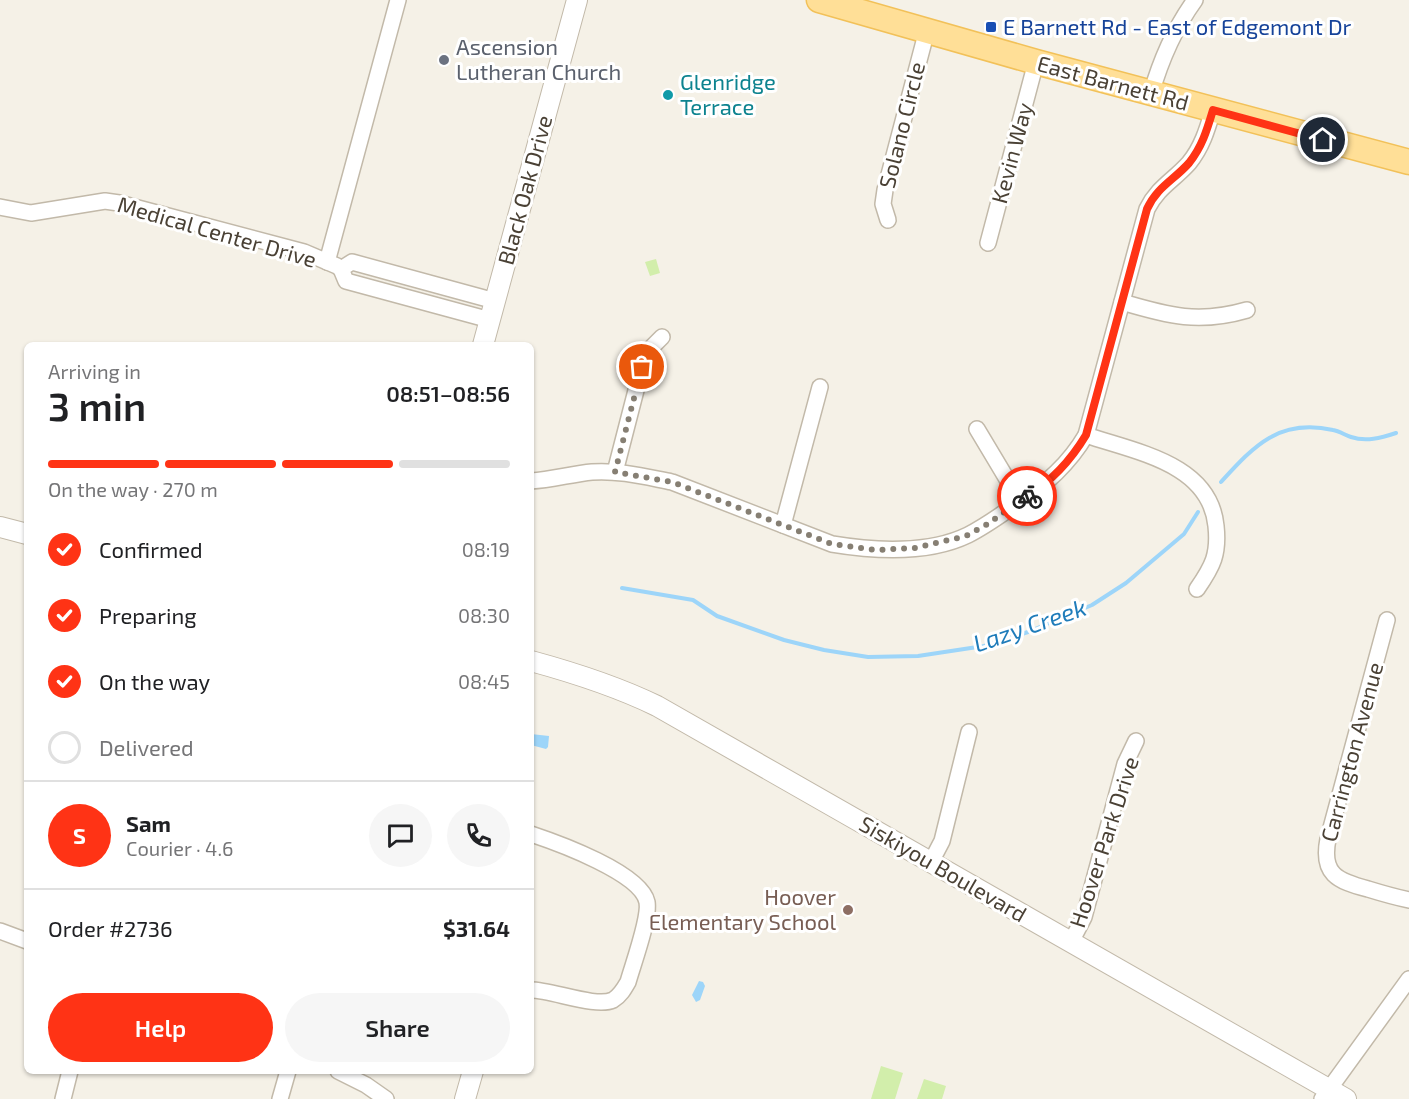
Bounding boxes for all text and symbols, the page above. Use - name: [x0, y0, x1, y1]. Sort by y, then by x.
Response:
- place label: E Barnett Rd - East of Edgemont Dr: [1003, 13, 1351, 39]
- marker: E Barnett Rd - East of Edgemont Dr: [984, 20, 998, 34]
- place label: Ascension Lutheran Church: [456, 33, 621, 84]
- street label: East Barnett Rd: [1035, 49, 1192, 115]
- marker: Ascension Lutheran Church: [437, 53, 451, 67]
- street label: Solano Circle: [873, 59, 929, 191]
- place label: Glenridge Terrace: [680, 68, 776, 119]
- marker: Glenridge Terrace: [661, 88, 675, 102]
- street label: Kevin Way: [985, 99, 1037, 206]
- street label: Black Oak Drive: [492, 112, 556, 267]
- pin: [1297, 114, 1348, 165]
- icon: home: [1306, 123, 1339, 156]
- street label: Medical Center Drive: [115, 190, 320, 272]
- pin: [616, 341, 667, 392]
- icon: bag: [625, 350, 658, 383]
- text: Arriving in: [48, 359, 141, 383]
- text: 08:51–08:56: [386, 380, 510, 406]
- text: 3 min: [48, 382, 146, 429]
- courier: [997, 466, 1057, 526]
- text: On the way · 270 m: [48, 477, 218, 501]
- icon: bike: [1011, 480, 1044, 513]
- icon: check: [48, 533, 81, 566]
- text: Confirmed: [99, 536, 203, 562]
- text: 08:19: [462, 537, 510, 561]
- water label: Lazy Creek: [969, 592, 1090, 657]
- icon: check: [48, 599, 81, 632]
- text: Preparing: [99, 602, 197, 628]
- text: 08:30: [458, 603, 510, 627]
- street label: Carrington Avenue: [1315, 659, 1387, 844]
- icon: check: [48, 665, 81, 698]
- text: On the way: [99, 668, 210, 694]
- text: 08:45: [458, 669, 510, 693]
- text: Delivered: [99, 734, 194, 760]
- street label: Hoover Park Drive: [1063, 753, 1143, 930]
- button: chat: [369, 804, 432, 867]
- button: phone: [447, 804, 510, 867]
- text: Sam: [126, 810, 171, 836]
- street label: Siskiyou Boulevard: [855, 810, 1032, 927]
- text: S: [73, 822, 86, 848]
- text: Courier · 4.6: [126, 836, 233, 860]
- place label: Hoover Elementary School: [649, 883, 836, 934]
- marker: Hoover Elementary School: [841, 903, 855, 917]
- text: Order #2736: [48, 915, 173, 941]
- text: $31.64: [443, 915, 510, 941]
- button: Help: [48, 993, 273, 1062]
- button: Share: [285, 993, 510, 1062]

